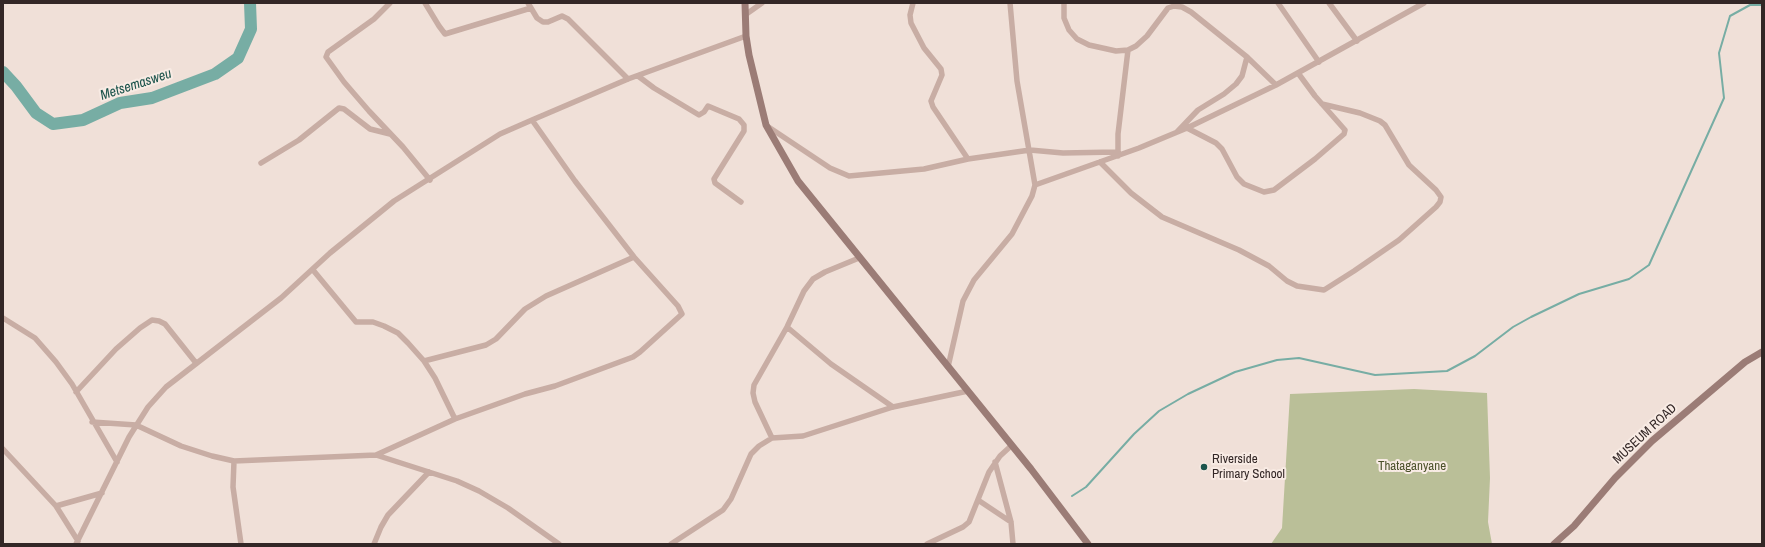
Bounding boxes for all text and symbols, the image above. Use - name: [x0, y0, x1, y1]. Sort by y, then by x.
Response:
- water label: Metsemasweu: [98, 66, 174, 104]
- street label: MUSEUM ROAD: [1610, 401, 1680, 467]
- place label: Riverside Primary School: [1212, 452, 1285, 483]
- park label: Thataganyane: [1378, 459, 1446, 475]
- marker: Riverside Primary School: [1199, 462, 1209, 472]

